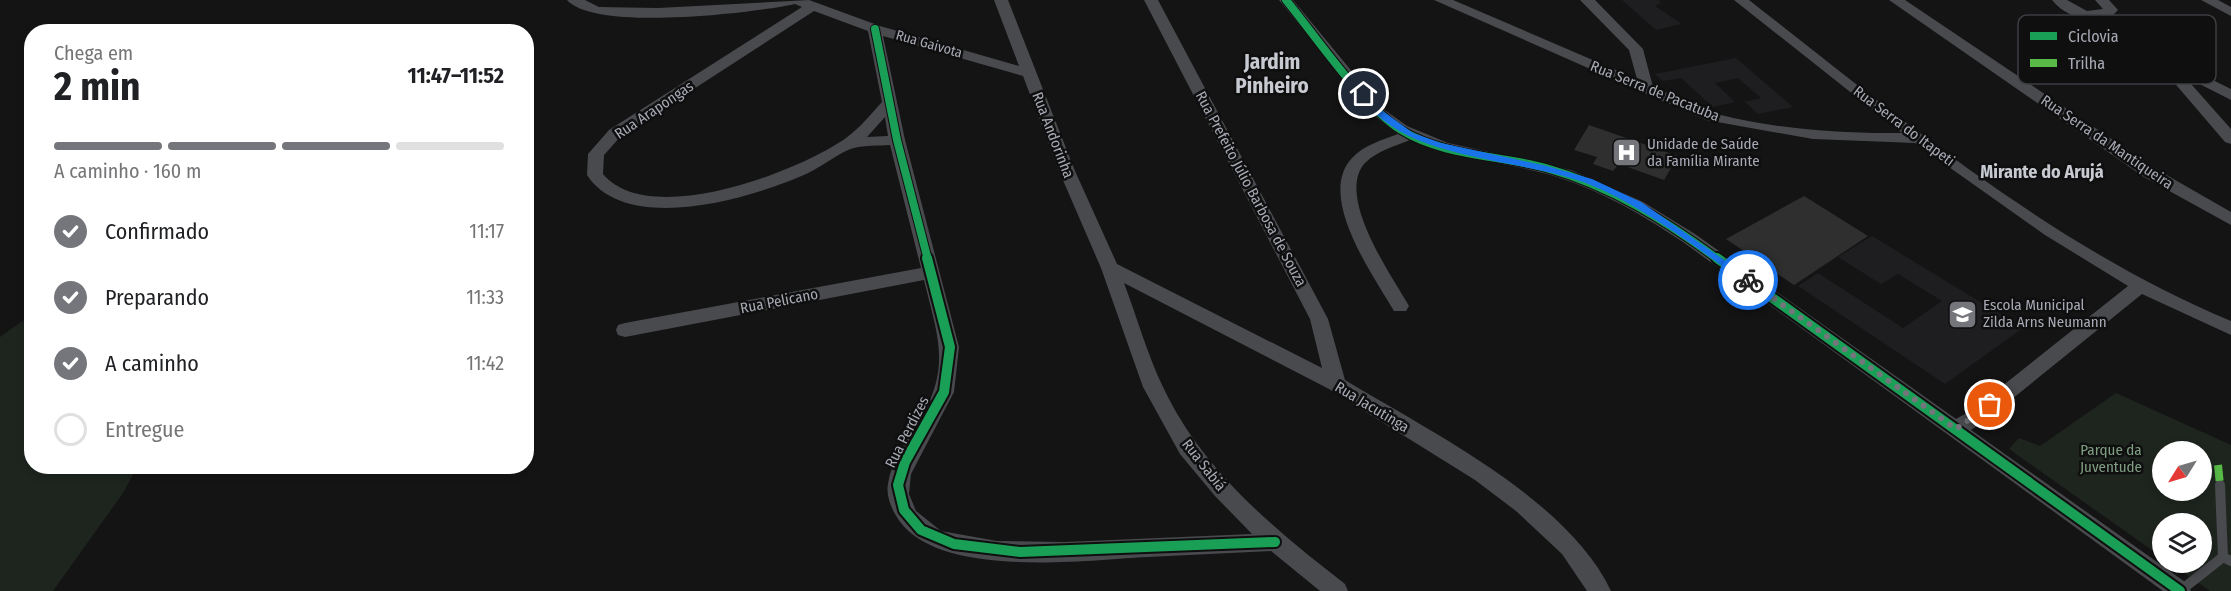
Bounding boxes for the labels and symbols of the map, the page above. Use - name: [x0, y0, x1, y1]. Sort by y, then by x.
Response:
- legend: [2018, 15, 2216, 84]
- street label: Rua Gaivota: [894, 26, 964, 62]
- text: Ciclovia: [2068, 27, 2119, 46]
- district label: Jardim Pinheiro: [1235, 49, 1309, 99]
- text: Trilha: [2068, 54, 2105, 73]
- street label: Rua Serra de Pacatuba: [1588, 57, 1722, 125]
- pin: [1338, 68, 1389, 119]
- street label: Rua Arapongas: [611, 77, 697, 143]
- street label: Rua Serra do Itapeti: [1850, 82, 1958, 170]
- street label: Rua Prefeito Júlio Barbosa de Souza: [1192, 88, 1310, 290]
- street label: Rua Andorinha: [1028, 89, 1078, 181]
- street label: Rua Serra da Mantiqueira: [2038, 91, 2176, 193]
- place label: Unidade de Saúde da Família Mirante: [1647, 135, 1760, 170]
- hospital icon: Unidade de Saúde da Família Mirante: [1610, 137, 1642, 169]
- district label: Mirante do Arujá: [1980, 161, 2104, 183]
- courier: [1718, 250, 1778, 310]
- street label: Rua Pelicano: [739, 285, 820, 317]
- place label: Escola Municipal Zilda Arns Neumann: [1983, 296, 2107, 331]
- school or university icon: Escola Municipal Zilda Arns Neumann: [1946, 298, 1978, 330]
- street label: Rua Jacutinga: [1332, 378, 1412, 436]
- pin: [1964, 379, 2015, 430]
- street label: Rua Perdizes: [881, 393, 933, 471]
- street label: Rua Sabiá: [1178, 436, 1230, 494]
- park label: Parque da Juventude: [2080, 441, 2142, 476]
- north arrow: [2152, 441, 2212, 501]

